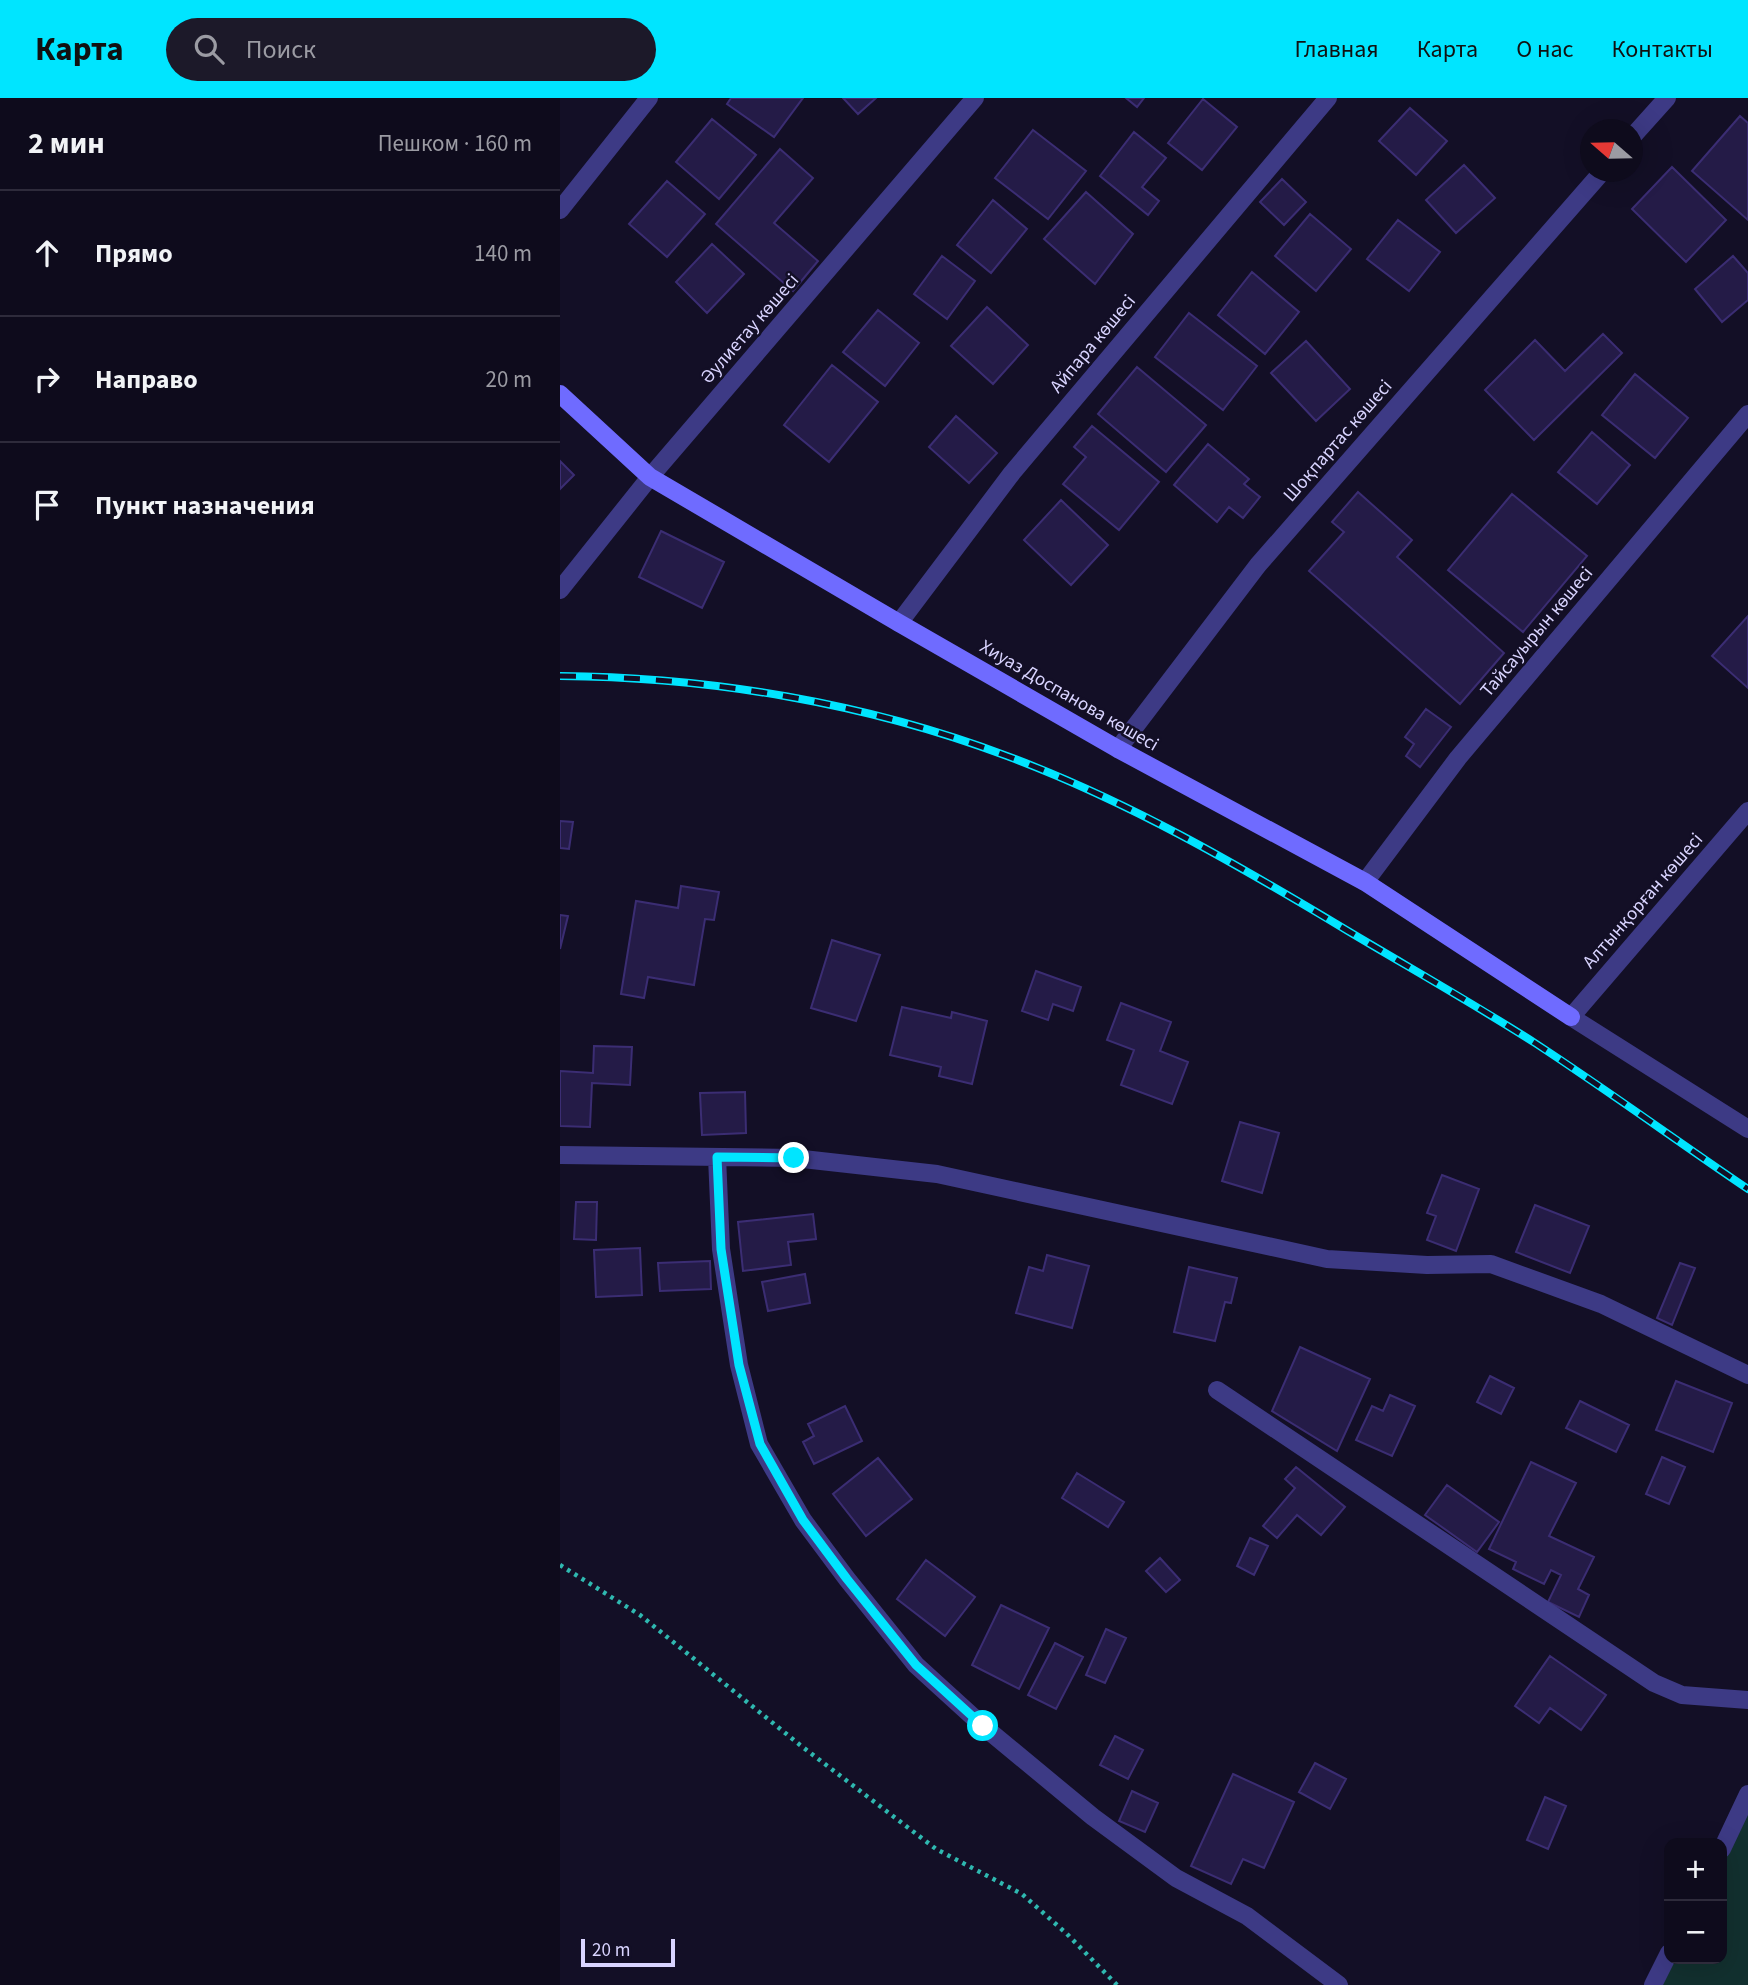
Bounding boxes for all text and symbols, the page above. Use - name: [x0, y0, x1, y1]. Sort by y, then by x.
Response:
- search box: [166, 18, 656, 81]
- text: Карта: [35, 26, 124, 73]
- icon: search: [190, 30, 228, 68]
- text: Поиск: [246, 31, 316, 68]
- text: Главная: [1294, 32, 1379, 67]
- text: Карта: [1417, 32, 1478, 67]
- text: О нас: [1516, 32, 1573, 67]
- text: Контакты: [1611, 32, 1713, 67]
- north arrow: [1580, 119, 1643, 182]
- text: 2 мин: [28, 122, 105, 165]
- text: Пешком · 160 m: [378, 127, 532, 160]
- icon: ahead: [28, 234, 66, 272]
- text: Прямо: [95, 235, 173, 272]
- text: 140 m: [474, 237, 532, 270]
- street label: Әулиетау көшесі: [694, 268, 806, 390]
- street label: Айпара көшесі: [1044, 289, 1142, 399]
- icon: right: [28, 360, 66, 398]
- text: Направо: [95, 361, 198, 398]
- text: 20 m: [485, 363, 532, 396]
- street label: Шоқпартас көшесі: [1277, 374, 1399, 508]
- icon: arrive: [28, 486, 66, 524]
- text: Пункт назначения: [95, 487, 315, 524]
- street label: Тайсауырын көшесі: [1474, 561, 1600, 703]
- street label: Хиуаз Доспанова көшесі: [974, 634, 1164, 758]
- street label: Алтынқорған көшесі: [1576, 827, 1710, 975]
- route end: [778, 1142, 809, 1173]
- route start: [967, 1710, 998, 1741]
- map controls: [1664, 1838, 1727, 1964]
- button: +: [1664, 1838, 1727, 1901]
- button: −: [1664, 1901, 1727, 1964]
- scale bar: [581, 1936, 676, 1968]
- text: 20 m: [592, 1937, 630, 1964]

